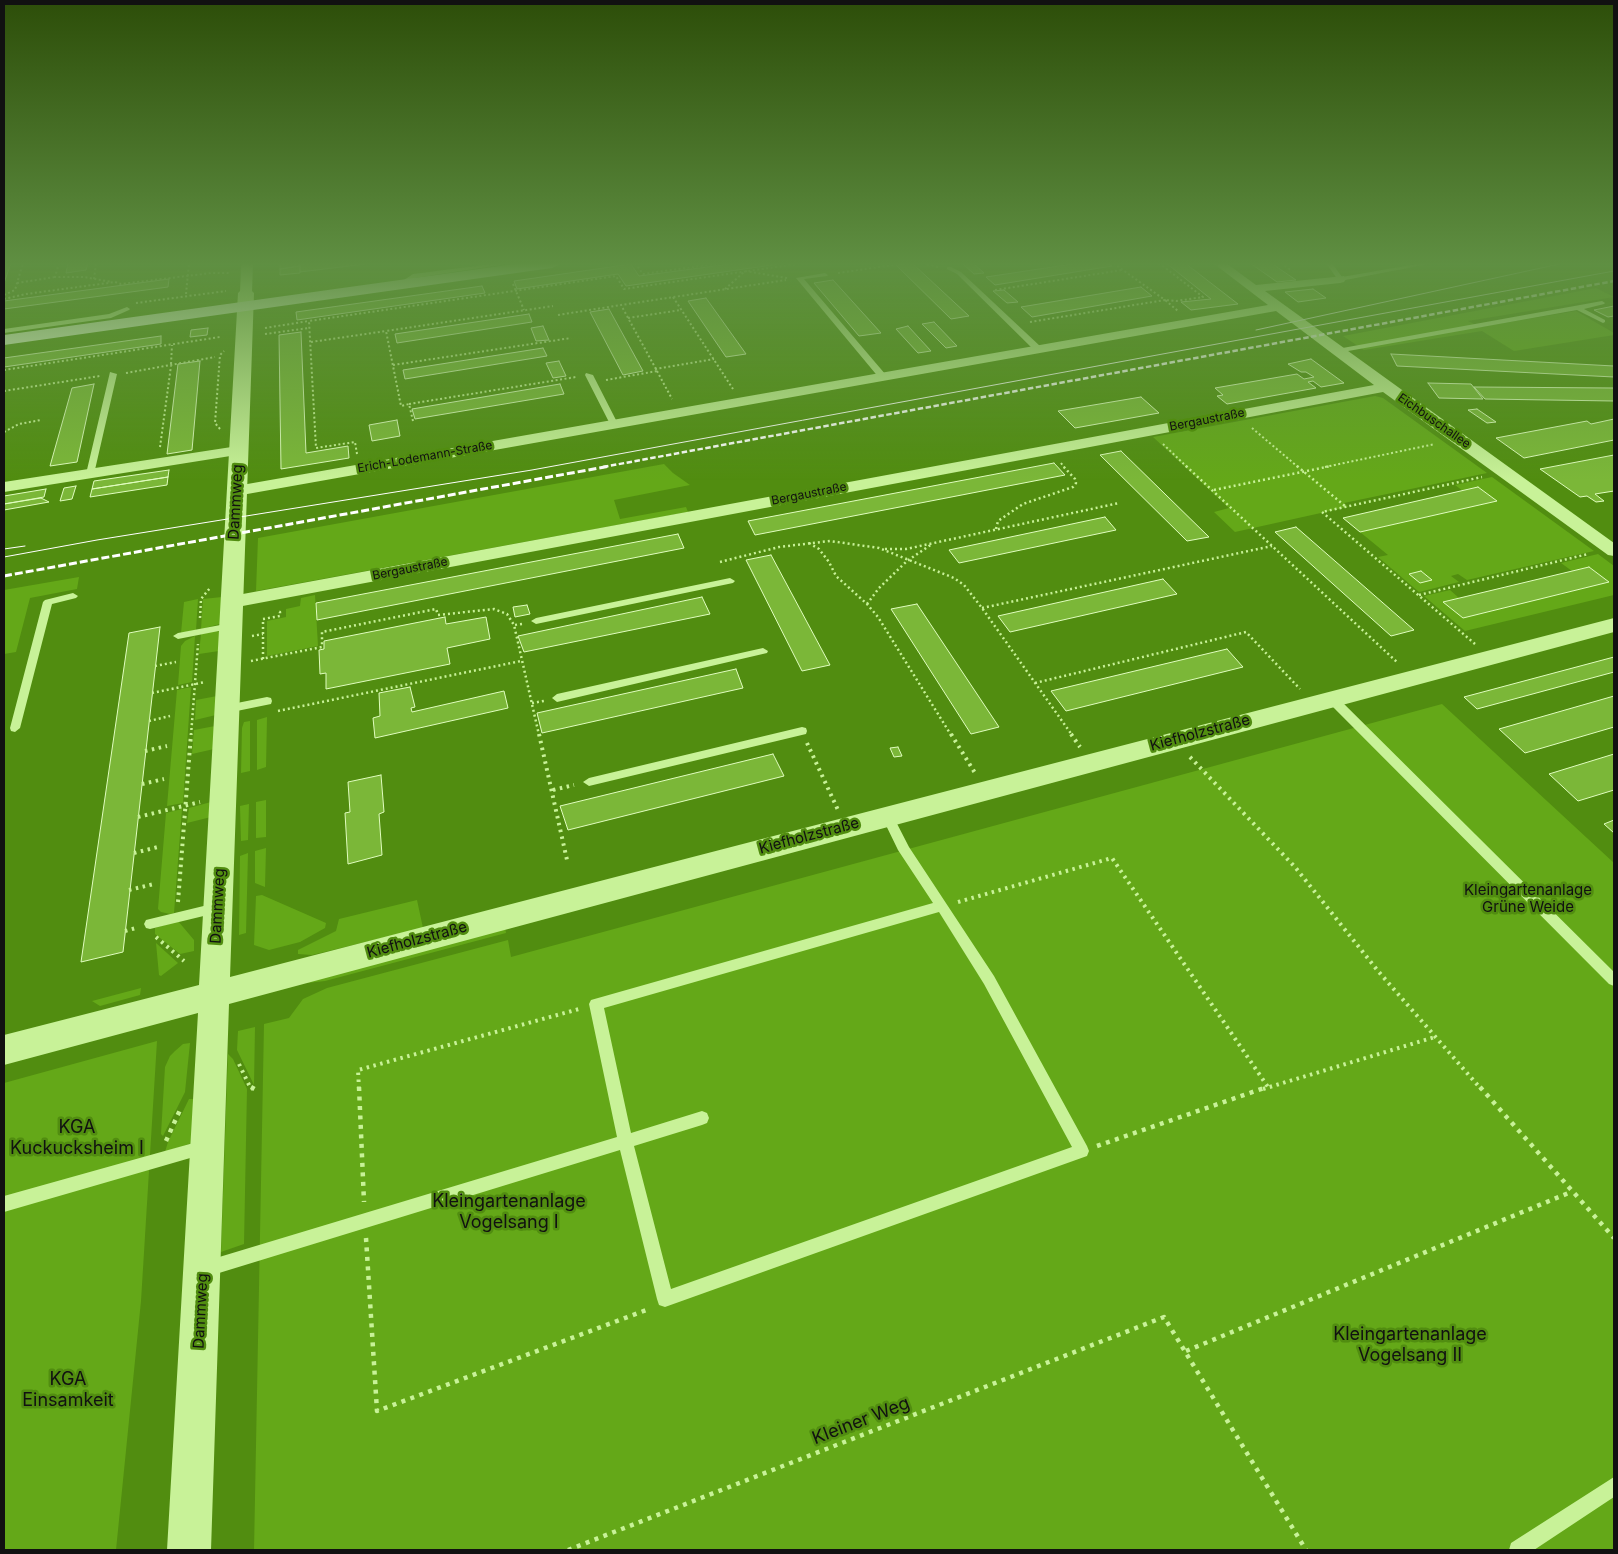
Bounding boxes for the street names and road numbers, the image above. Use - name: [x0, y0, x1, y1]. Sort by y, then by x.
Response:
- street label: Eichbuschallee: [1395, 391, 1473, 451]
- street label: Bergaustraße: [1168, 406, 1246, 434]
- street label: Erich-Lodemann-Straße: [356, 438, 494, 476]
- street label: Dammweg: [225, 464, 247, 540]
- street label: Bergaustraße: [770, 480, 848, 508]
- street label: Bergaustraße: [371, 555, 449, 583]
- street label: Kiefholzstraße: [1148, 711, 1252, 755]
- street label: Kiefholzstraße: [757, 814, 861, 858]
- street label: Dammweg: [207, 868, 229, 944]
- street label: Kiefholzstraße: [365, 918, 469, 962]
- street label: Dammweg: [190, 1273, 212, 1349]
- street label: Kleiner Weg: [809, 1393, 913, 1449]

